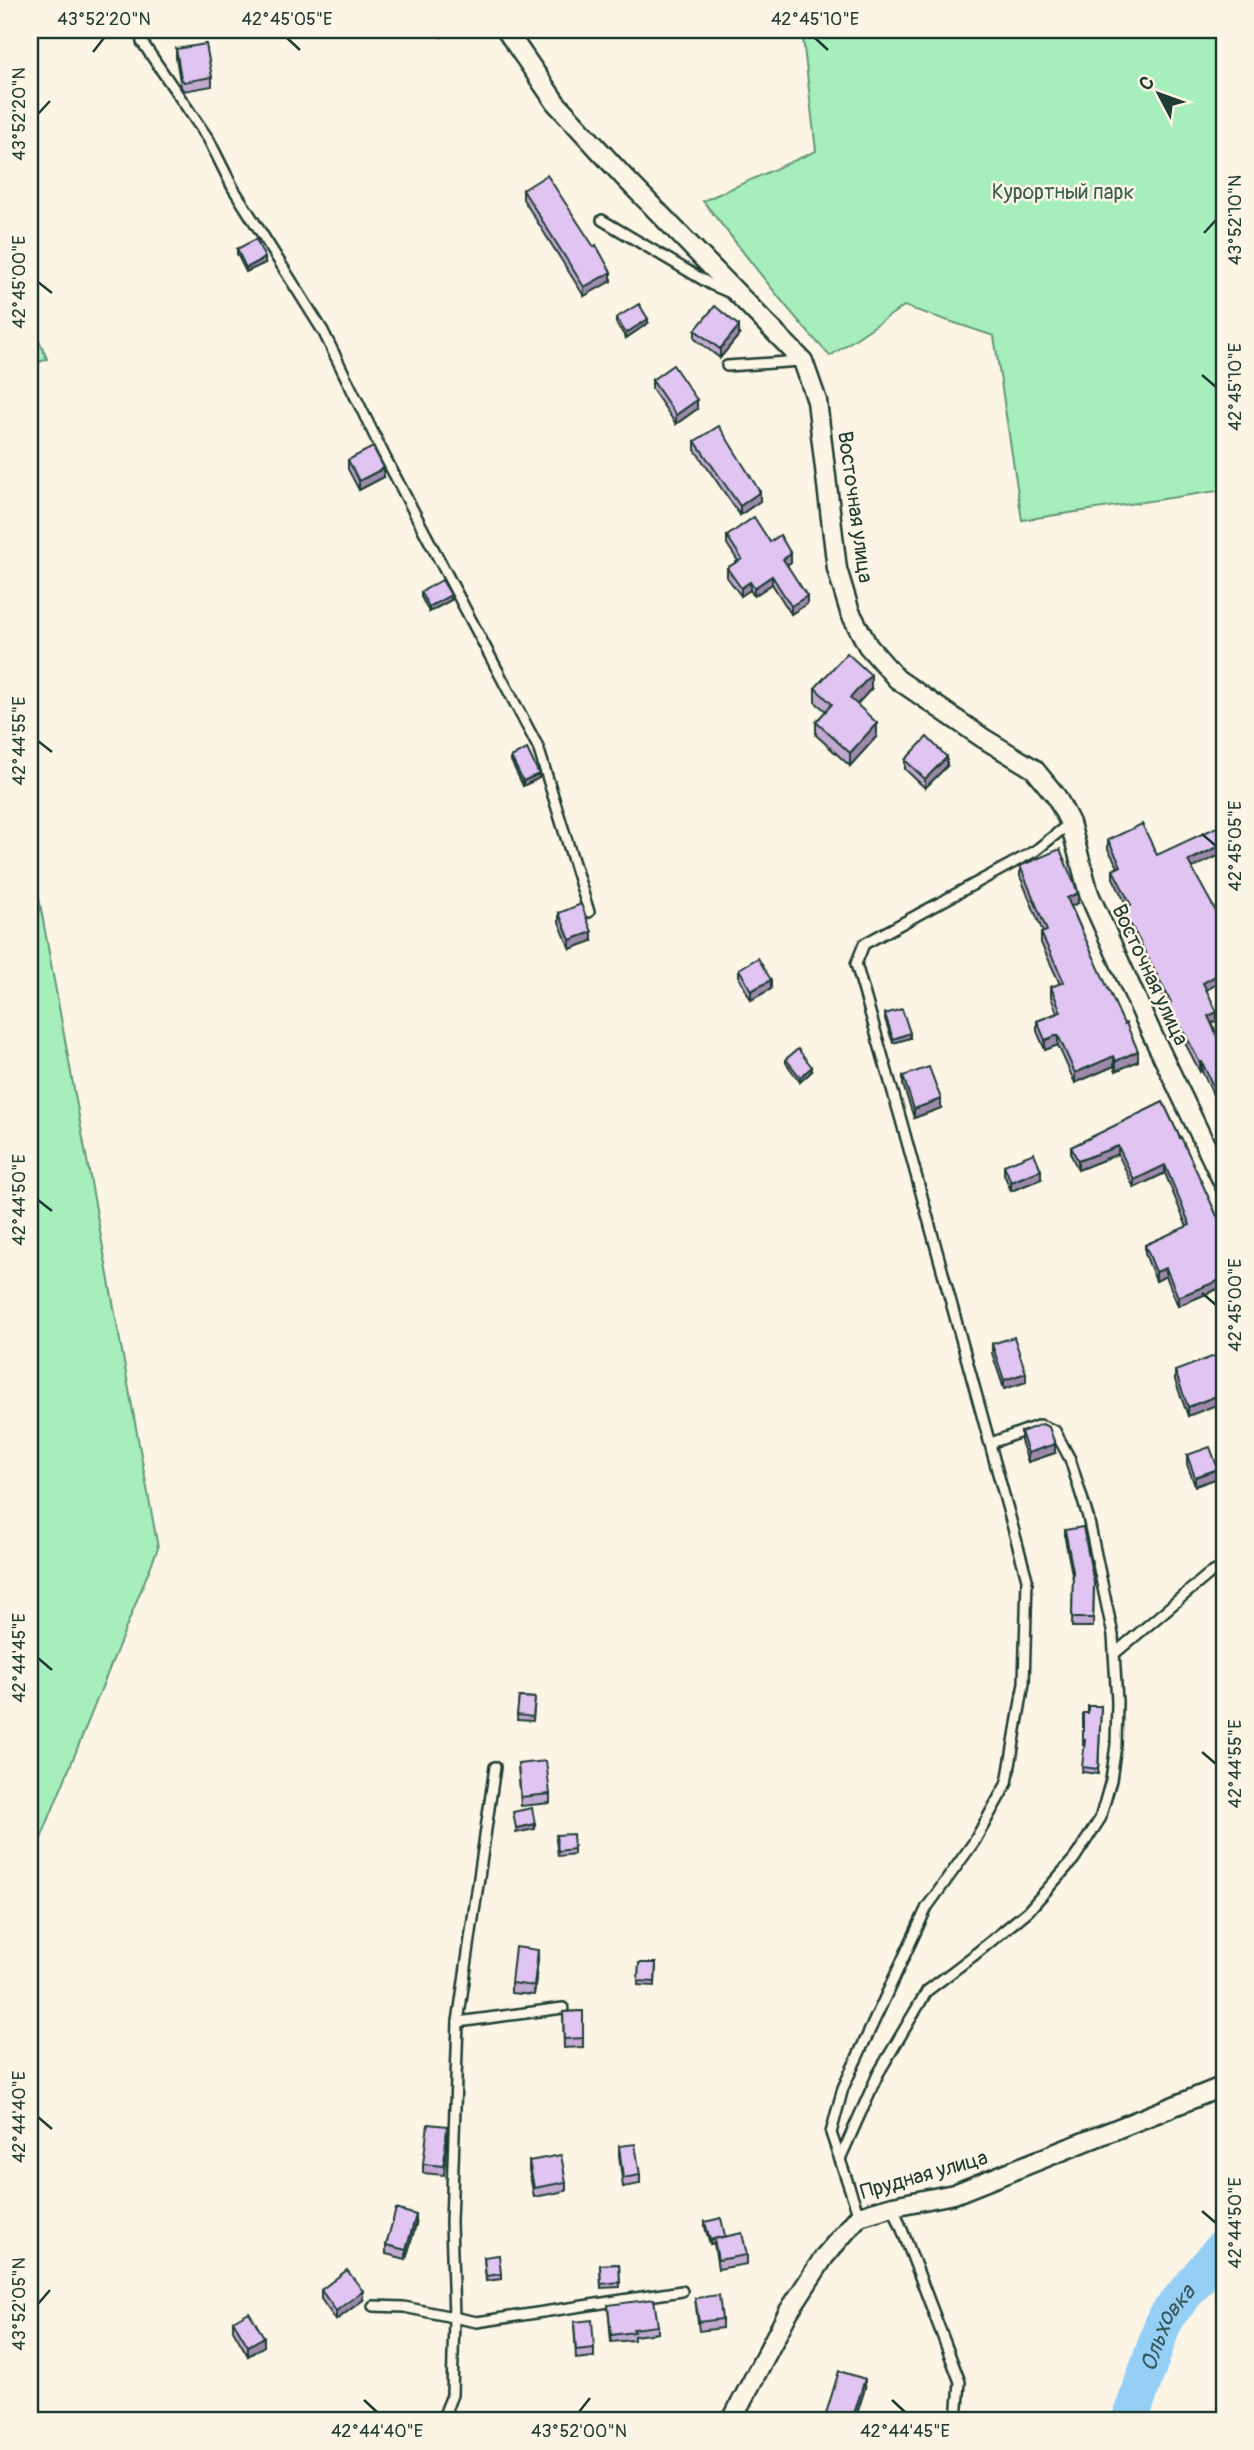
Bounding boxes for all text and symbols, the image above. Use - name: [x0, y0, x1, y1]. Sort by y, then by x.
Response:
- text: 43°52'20"N: [57, 8, 151, 31]
- text: 42°45'05"E: [242, 8, 332, 31]
- text: 42°45'10"E: [771, 8, 859, 31]
- north arrow: [1124, 60, 1194, 130]
- text: 43°52'20"N: [8, 67, 31, 161]
- text: С: [1134, 71, 1160, 96]
- text: 43°52'10"N: [1224, 175, 1247, 265]
- park label: Курортный парк: [992, 179, 1134, 206]
- text: 42°45'00"E: [8, 235, 31, 329]
- text: 42°45'10"E: [1224, 343, 1247, 431]
- street label: Восточная улица: [831, 429, 879, 585]
- text: 42°44'55"E: [8, 696, 31, 786]
- text: 42°45'05"E: [1224, 801, 1247, 891]
- street label: Восточная улица: [1105, 900, 1195, 1050]
- text: 42°44'50"E: [8, 1154, 31, 1246]
- text: 42°45'00"E: [1224, 1258, 1247, 1352]
- text: 42°44'45"E: [8, 1613, 31, 1703]
- text: 42°44'55"E: [1224, 1719, 1247, 1809]
- text: 42°44'40"E: [8, 2071, 31, 2163]
- street label: Прудная улица: [857, 2144, 991, 2206]
- text: 42°44'50"E: [1224, 2177, 1247, 2269]
- text: 43°52'05"N: [8, 2257, 31, 2351]
- water label: Ольховка: [1133, 2277, 1202, 2375]
- text: 42°44'40"E: [331, 2420, 423, 2443]
- text: 43°52'00"N: [531, 2420, 627, 2443]
- text: 42°44'45"E: [860, 2420, 950, 2443]

